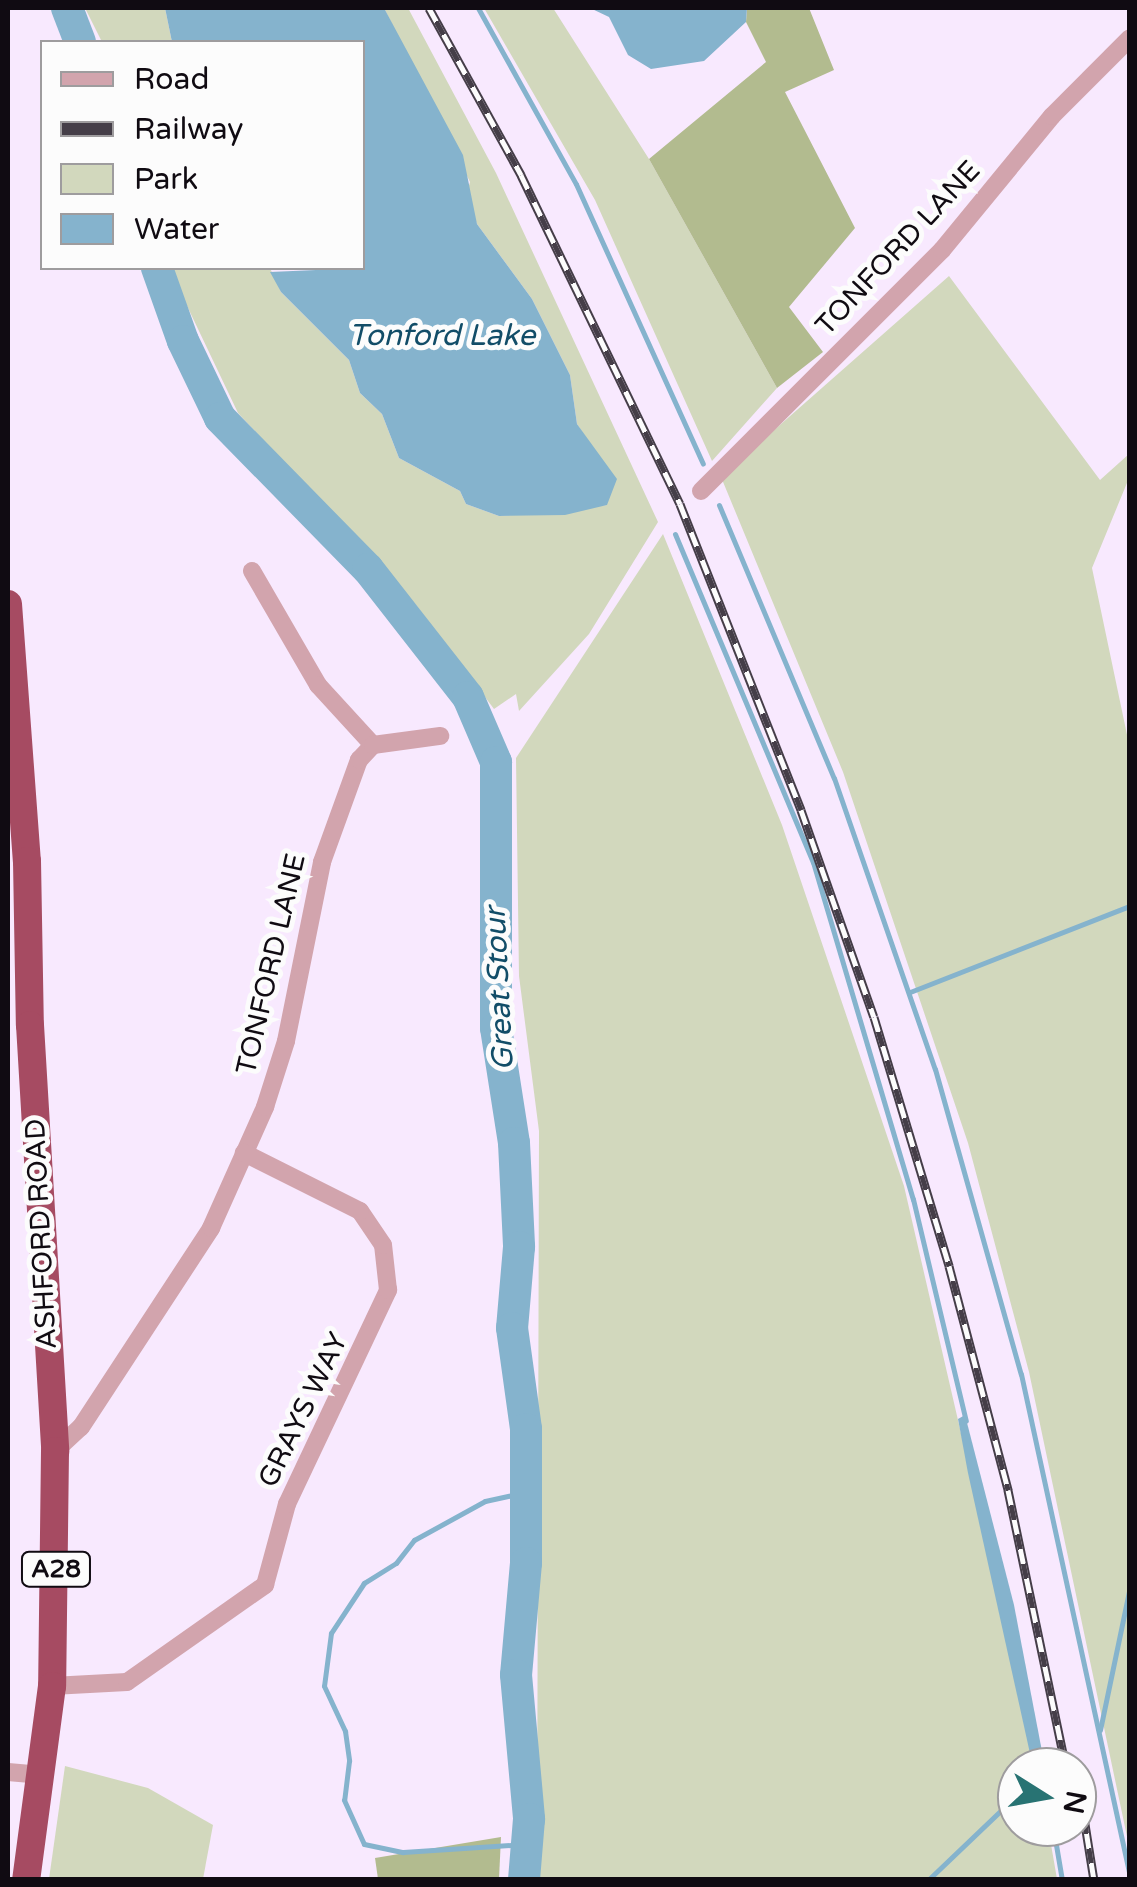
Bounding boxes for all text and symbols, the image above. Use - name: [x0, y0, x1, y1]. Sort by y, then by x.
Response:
- legend: [40, 40, 365, 270]
- text: Road: [134, 61, 209, 98]
- text: Railway: [134, 111, 243, 148]
- street label: TONFORD LANE: [809, 154, 987, 342]
- text: Park: [134, 161, 198, 198]
- text: Water: [134, 211, 219, 248]
- water label: Tonford Lake: [349, 318, 535, 354]
- street label: TONFORD LANE: [229, 850, 313, 1078]
- water label: Great Stour: [478, 906, 522, 1072]
- street label: ASHFORD ROAD: [18, 1118, 64, 1350]
- street label: GRAYS WAY: [251, 1327, 355, 1493]
- road number: A28: [18, 1549, 94, 1589]
- north arrow: [997, 1747, 1097, 1847]
- text: N: [1056, 1788, 1093, 1817]

